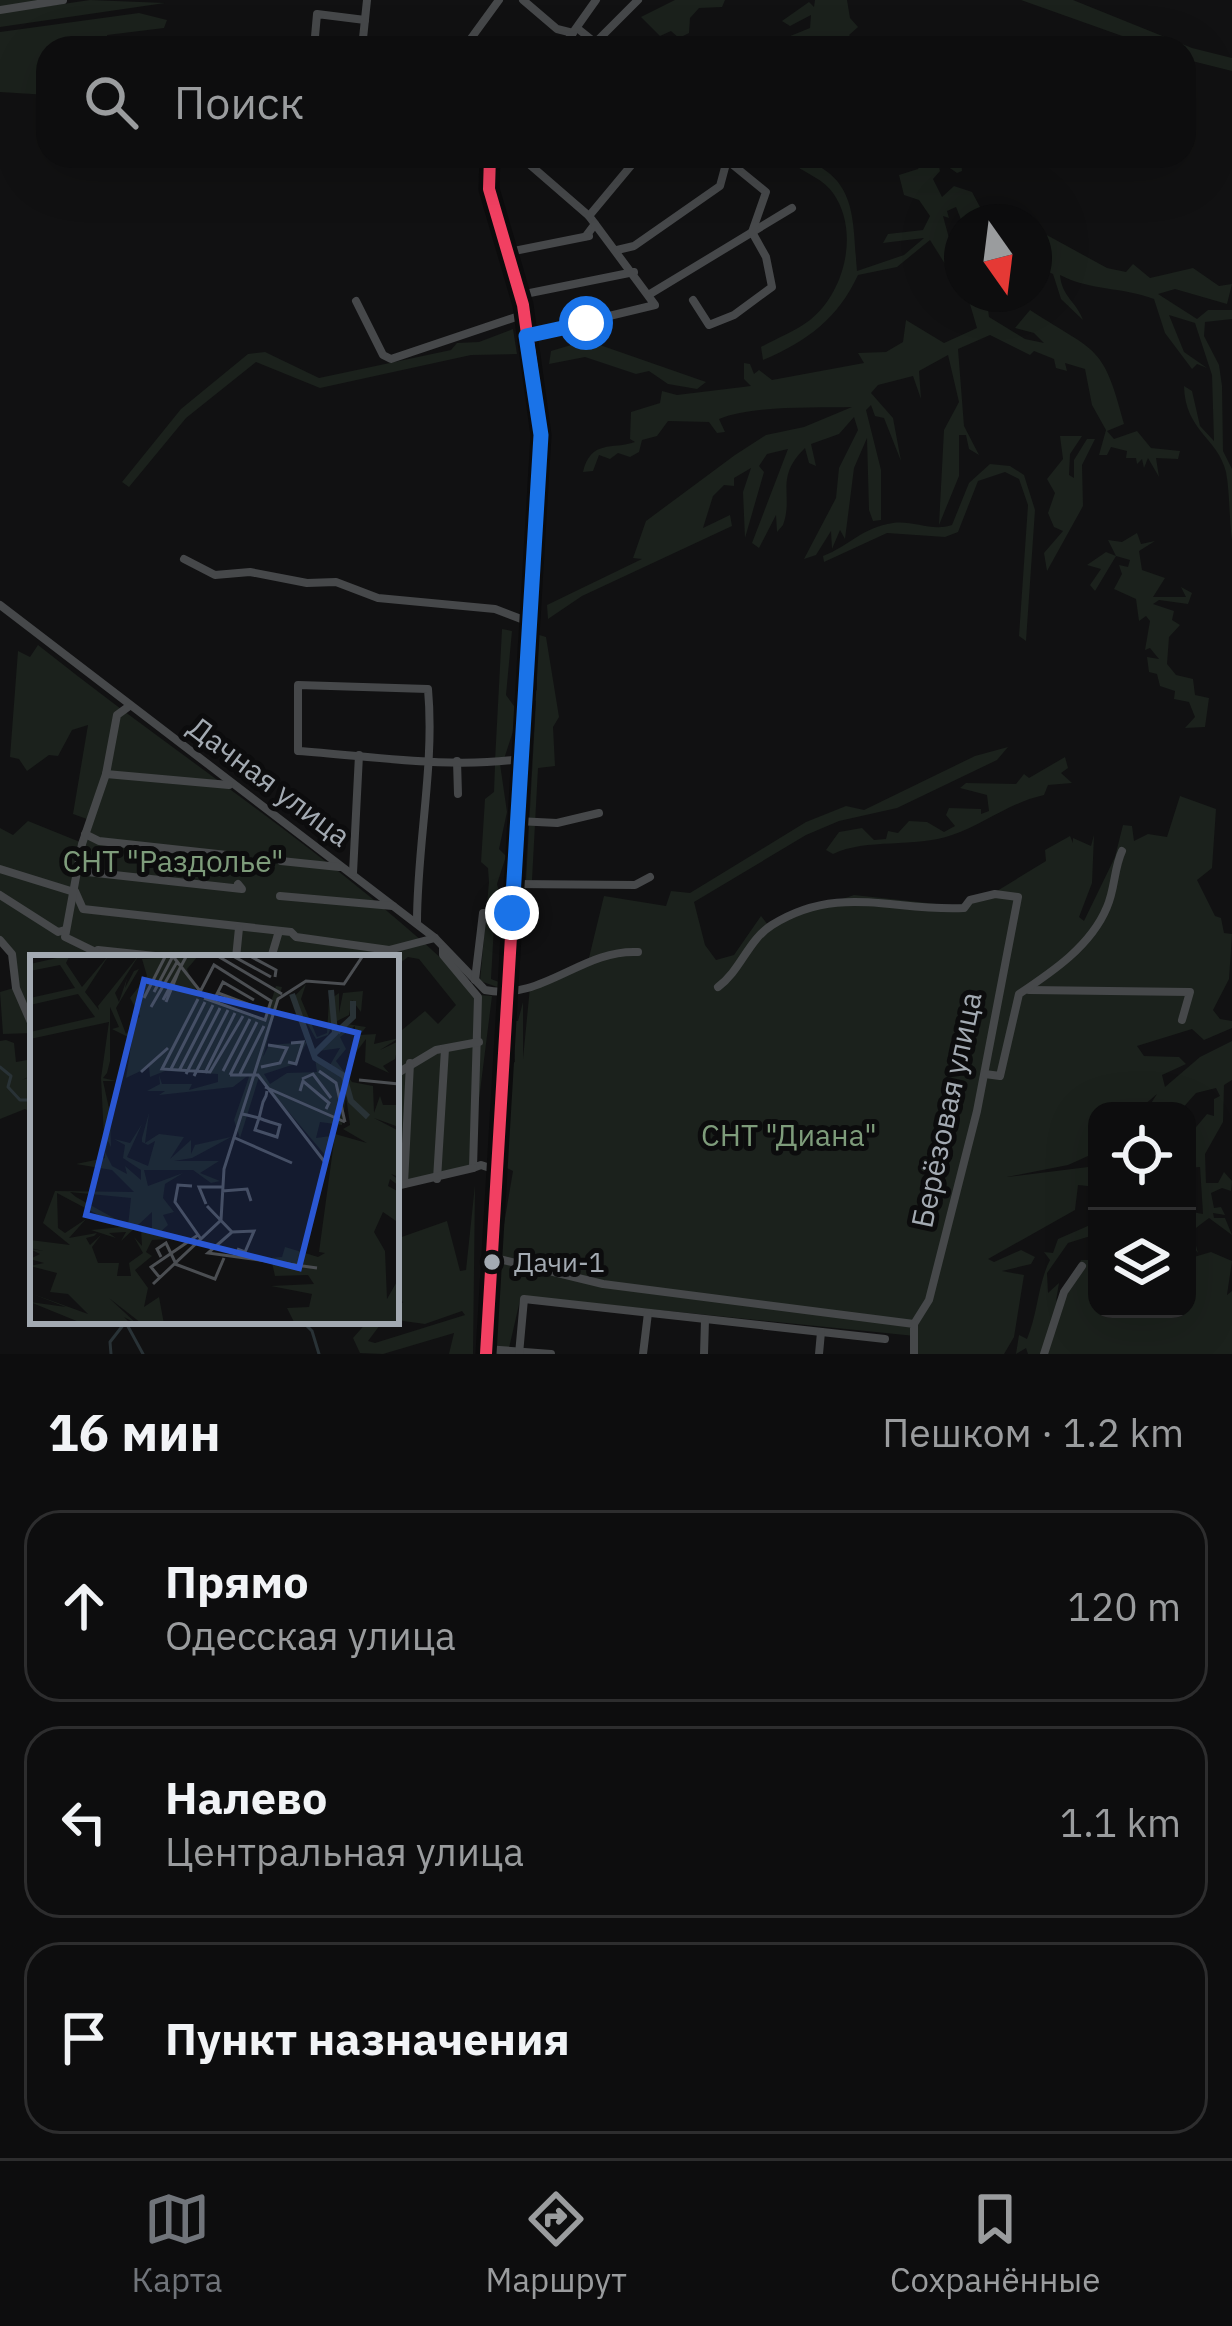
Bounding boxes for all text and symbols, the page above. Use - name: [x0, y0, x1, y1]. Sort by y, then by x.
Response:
- search box: [36, 36, 1196, 168]
- icon: search: [78, 69, 144, 135]
- text: Поиск: [174, 73, 304, 131]
- north arrow: [944, 204, 1052, 312]
- route start: [559, 296, 613, 350]
- street label: Дачная улица: [181, 707, 359, 855]
- park label: СНТ "Раздолье": [62, 841, 284, 880]
- route end: [485, 886, 539, 940]
- inset map: [30, 955, 399, 1324]
- street label: Берёзовая улица: [901, 988, 990, 1231]
- map controls: [1088, 1102, 1196, 1318]
- button: locate: [1088, 1102, 1196, 1210]
- park label: СНТ "Диана": [701, 1115, 877, 1154]
- button: layers: [1088, 1210, 1196, 1318]
- place label: Дачи-1: [514, 1244, 605, 1279]
- marker: Дачи-1: [481, 1251, 503, 1273]
- text: 16 мин: [48, 1399, 221, 1465]
- text: Пешком · 1.2 km: [882, 1407, 1184, 1458]
- text: Прямо: [165, 1552, 309, 1610]
- icon: ahead: [51, 1573, 117, 1639]
- text: 120 m: [1068, 1581, 1181, 1632]
- text: Одесская улица: [165, 1610, 456, 1661]
- text: Налево: [165, 1768, 327, 1826]
- icon: left: [51, 1789, 117, 1855]
- text: 1.1 km: [1060, 1797, 1181, 1848]
- text: Центральная улица: [165, 1826, 524, 1877]
- icon: arrive: [51, 2005, 117, 2071]
- text: Пункт назначения: [165, 2009, 570, 2067]
- tab: Карта: [132, 2186, 222, 2301]
- tab: Маршрут: [486, 2186, 627, 2301]
- tab: Сохранённые: [890, 2186, 1100, 2301]

